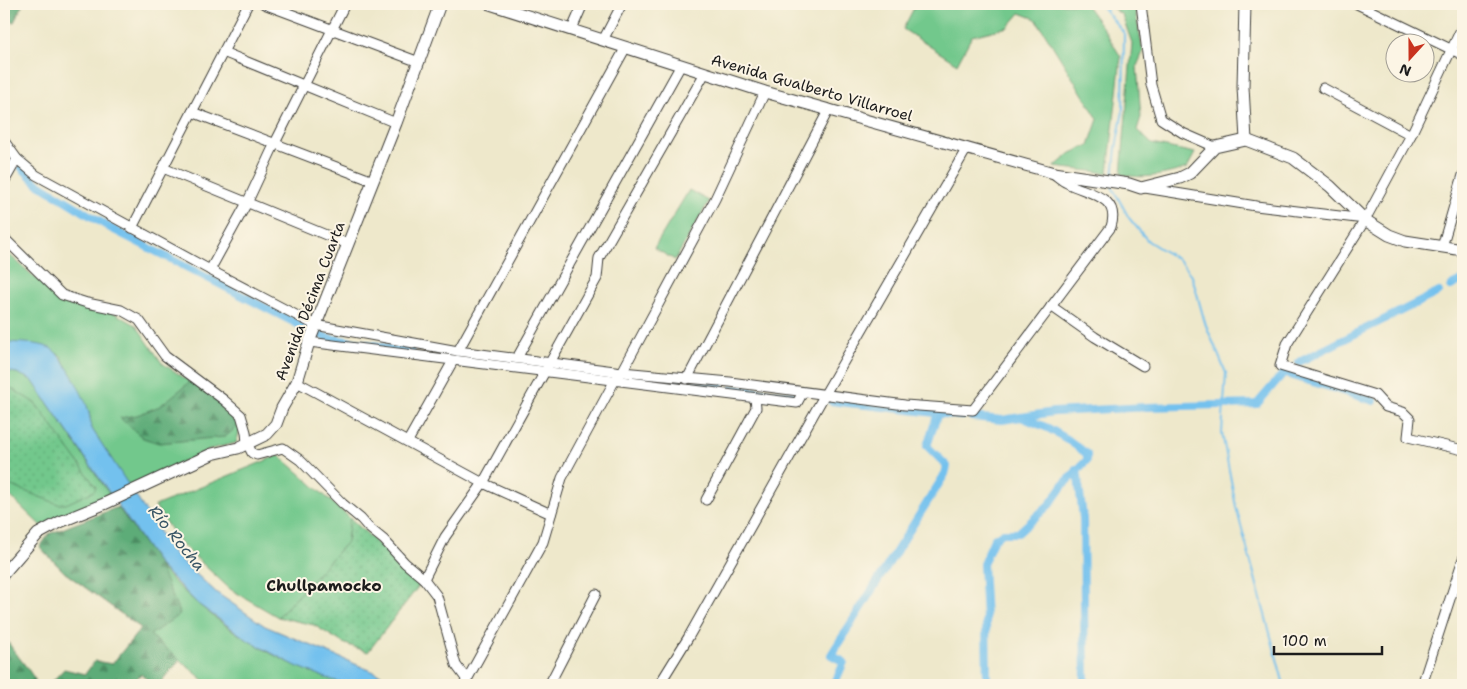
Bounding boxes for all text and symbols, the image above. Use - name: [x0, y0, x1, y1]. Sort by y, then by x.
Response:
- north arrow: [1384, 32, 1434, 82]
- street label: Avenida Gualberto Villarroel: [709, 50, 916, 127]
- text: N: [1397, 60, 1414, 81]
- street label: Avenida Décima Cuarta: [270, 218, 350, 383]
- water label: Río Rocha: [144, 501, 210, 575]
- district label: Chullpamocko: [266, 575, 382, 596]
- scale bar: [1274, 624, 1382, 656]
- text: 100 m: [1282, 631, 1327, 651]

